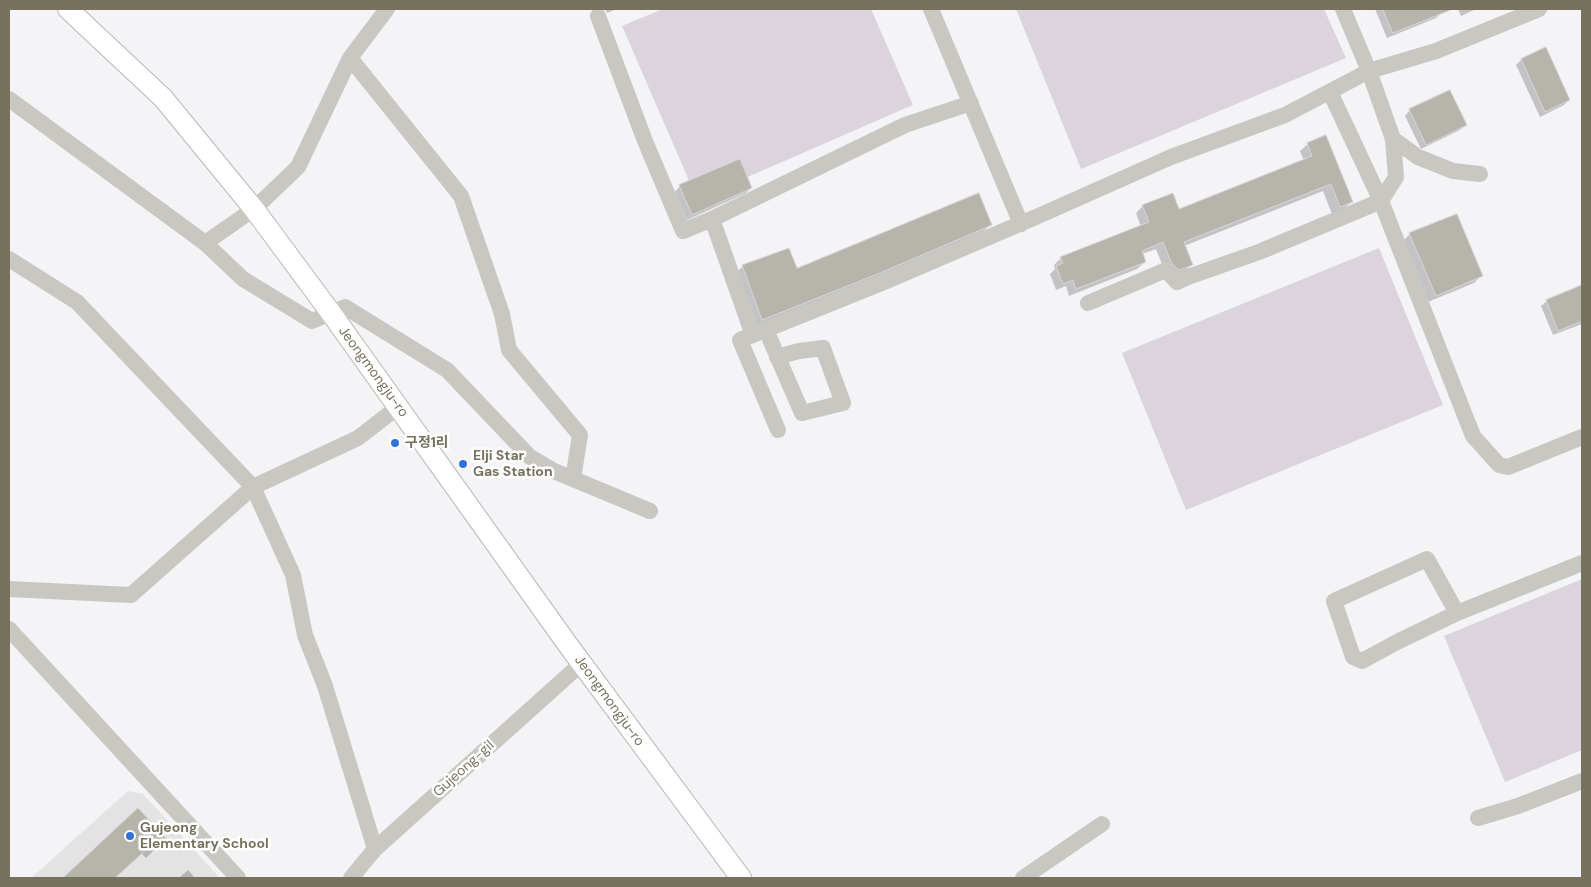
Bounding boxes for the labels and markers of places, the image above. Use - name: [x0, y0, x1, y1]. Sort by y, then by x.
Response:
- place label: 구정1리: [405, 435, 449, 451]
- marker: 구정1리: [389, 437, 401, 449]
- place label: Elji Star Gas Station: [473, 448, 553, 481]
- marker: Elji Star Gas Station: [457, 458, 469, 470]
- place label: Gujeong Elementary School: [140, 820, 269, 852]
- marker: Gujeong Elementary School: [124, 830, 136, 842]

